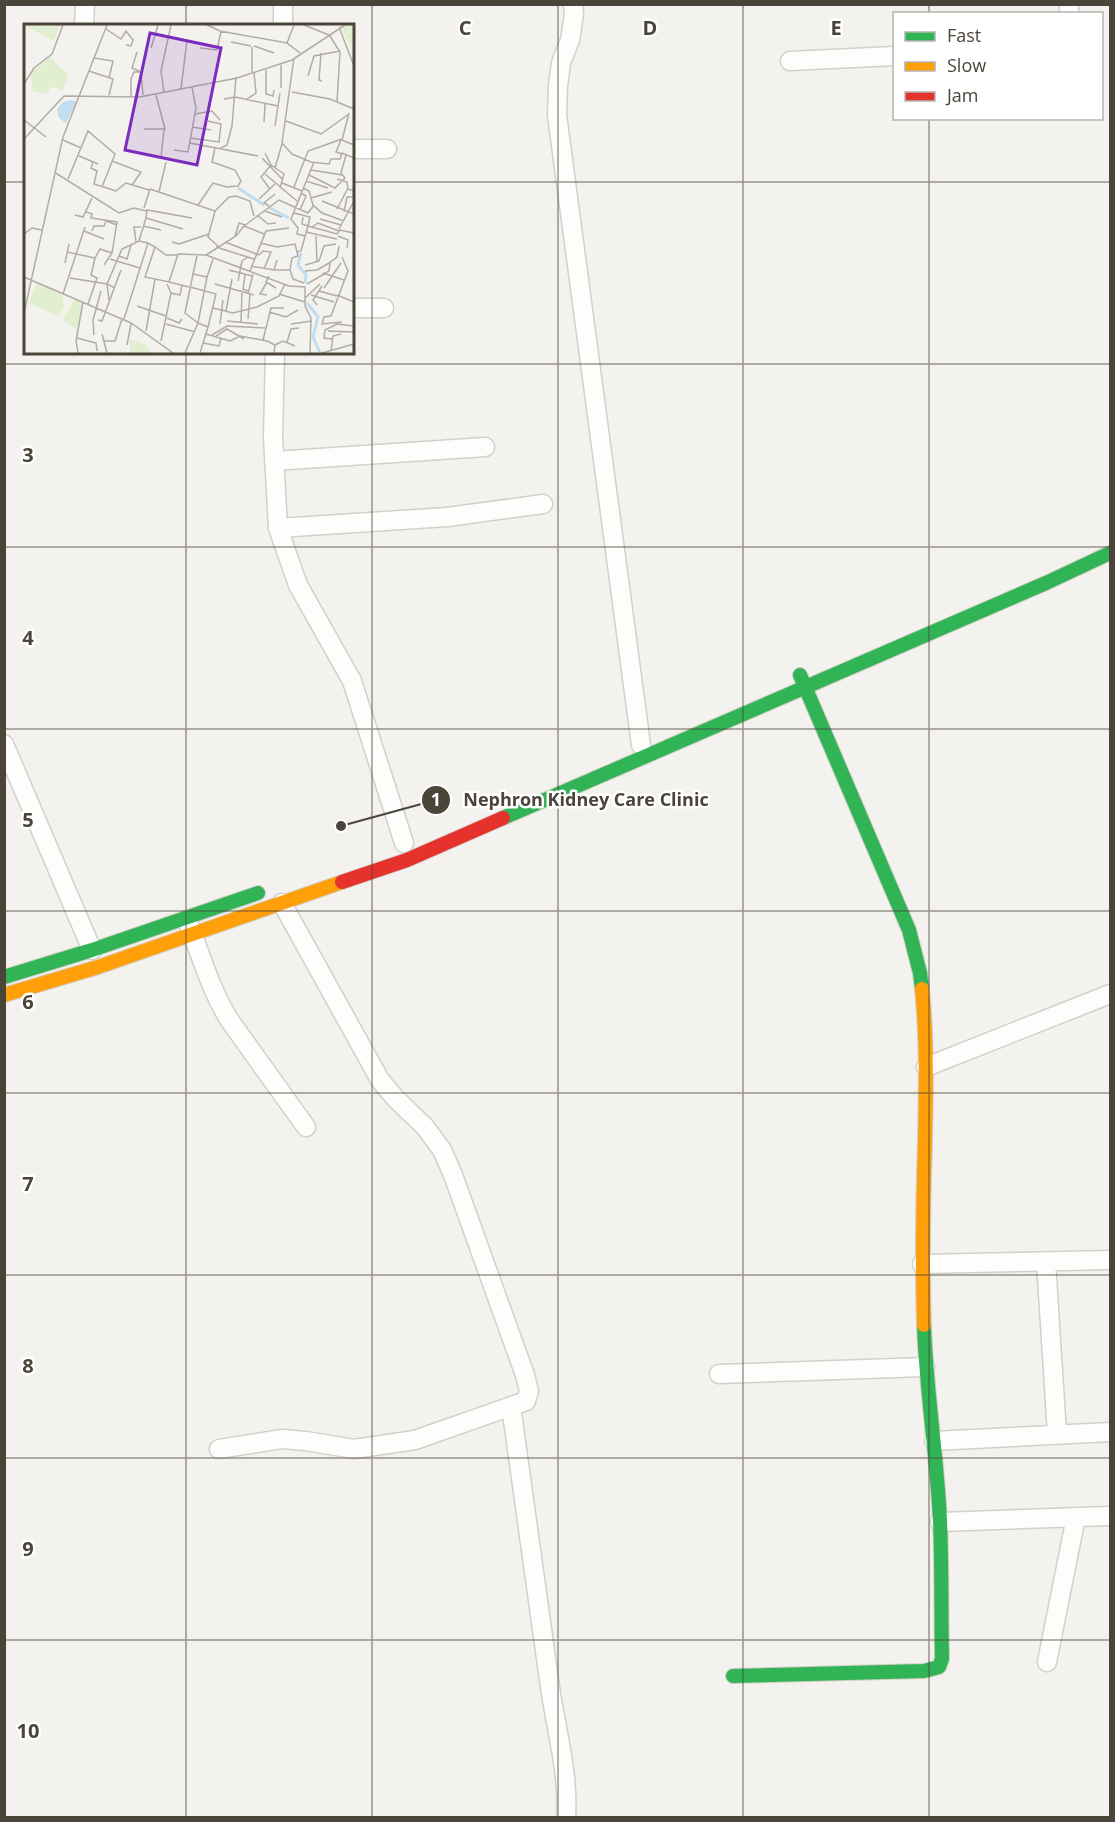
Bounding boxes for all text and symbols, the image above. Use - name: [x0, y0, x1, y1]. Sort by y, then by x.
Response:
- legend: [893, 12, 1103, 120]
- text: C: [459, 14, 472, 41]
- text: D: [643, 14, 657, 41]
- text: E: [830, 14, 842, 41]
- text: Fast: [947, 23, 981, 47]
- inset map: [24, 24, 354, 354]
- text: Slow: [947, 53, 986, 77]
- text: Jam: [945, 83, 979, 107]
- text: 3: [22, 441, 34, 468]
- text: 4: [22, 624, 34, 651]
- callout: Nephron Kidney Care Clinic: [421, 782, 721, 818]
- text: 1: [431, 787, 441, 811]
- text: Nephron Kidney Care Clinic: [463, 787, 709, 811]
- text: 5: [22, 806, 34, 833]
- text: 6: [22, 988, 34, 1015]
- text: 7: [22, 1170, 34, 1197]
- text: 8: [22, 1352, 34, 1379]
- text: 9: [22, 1535, 34, 1562]
- text: 10: [17, 1717, 39, 1744]

